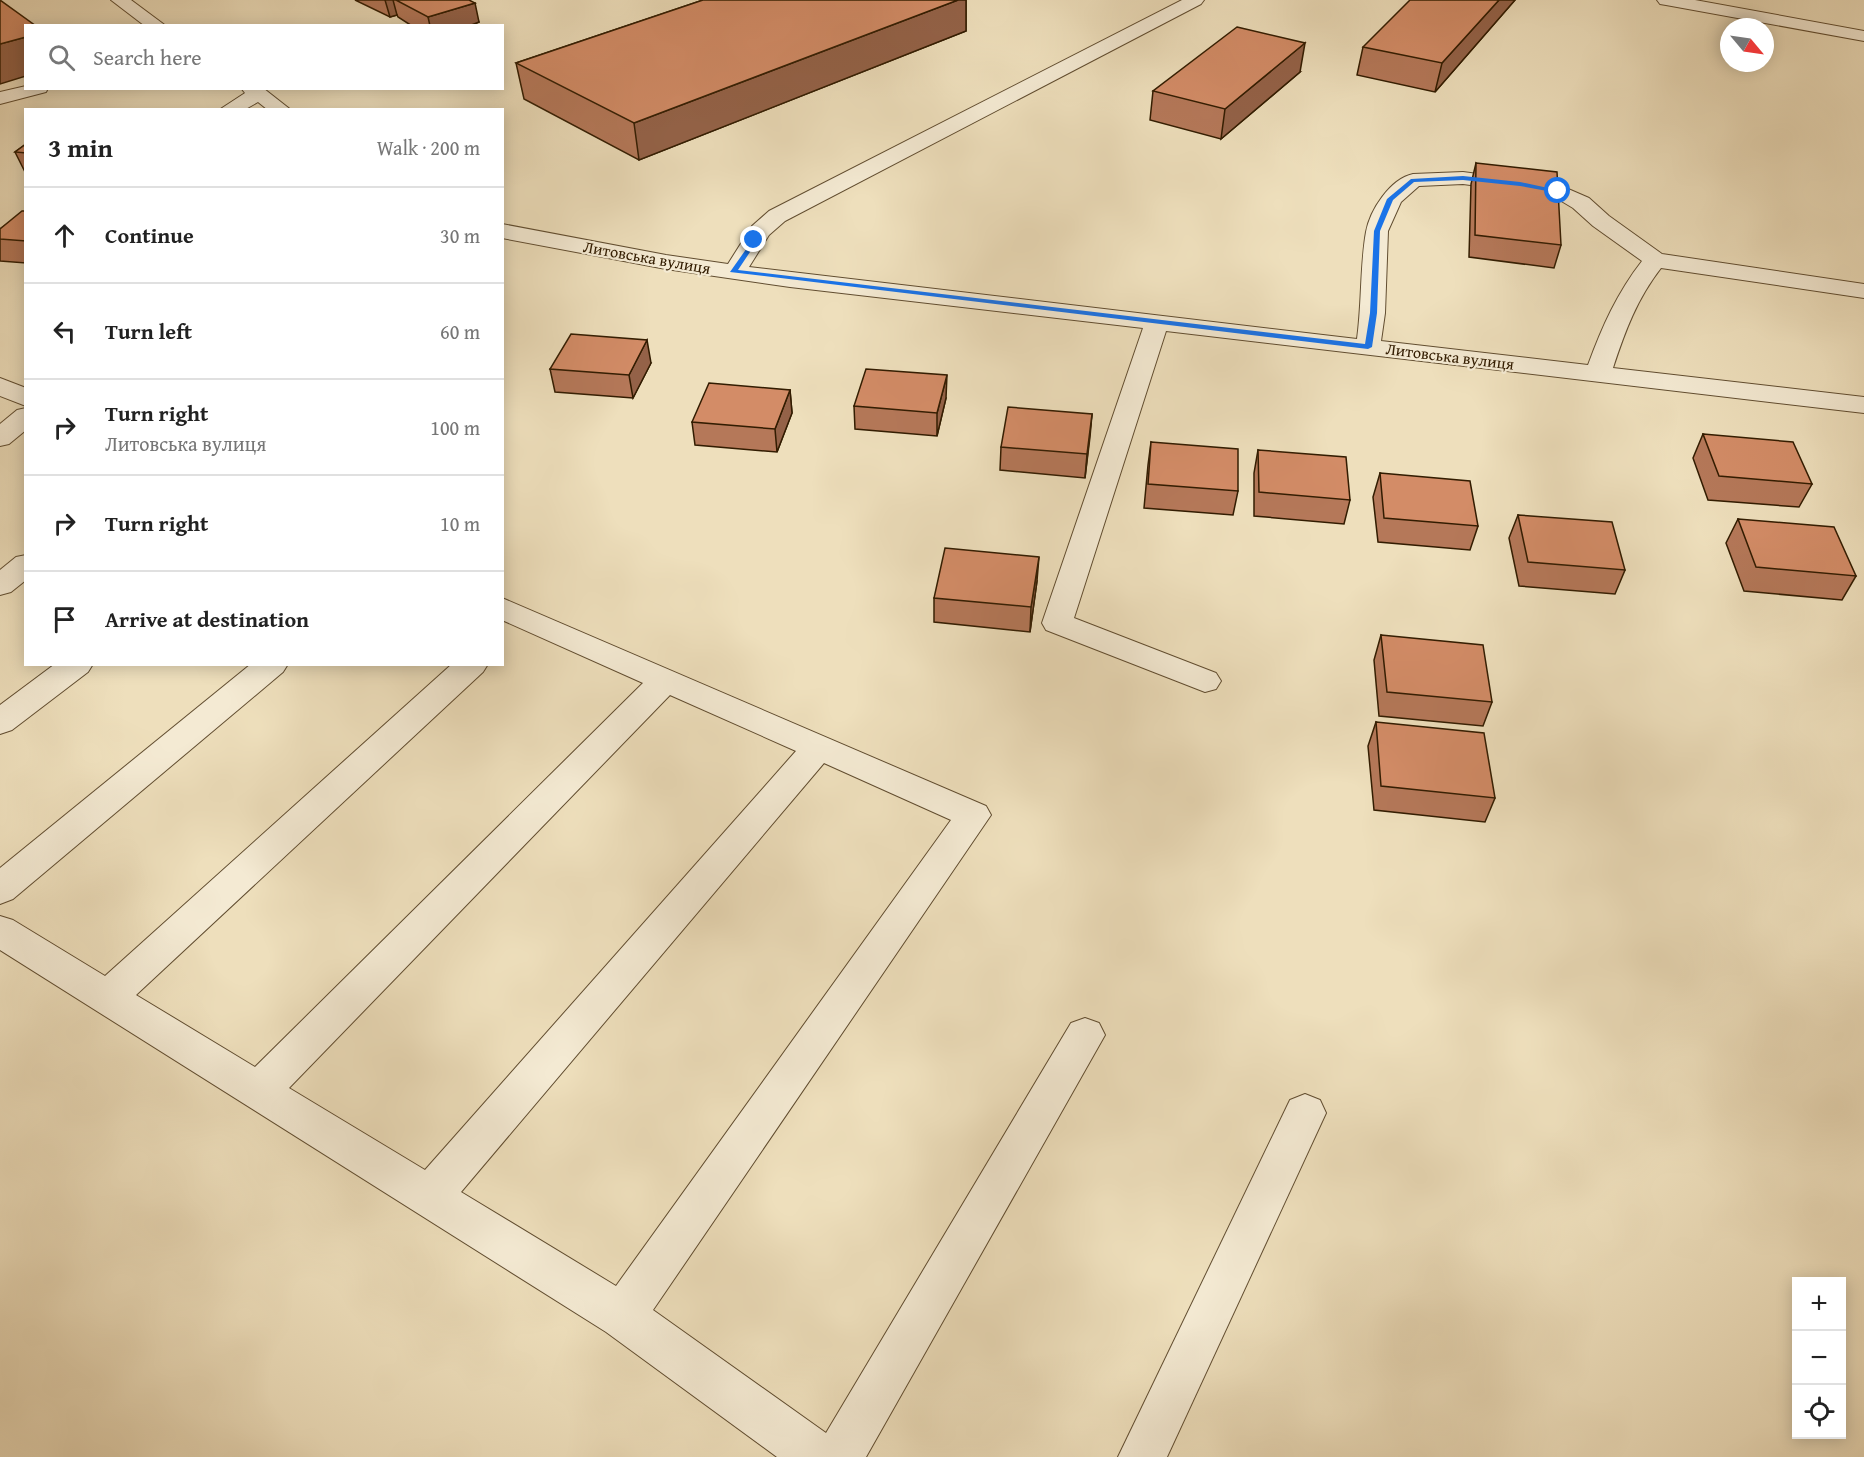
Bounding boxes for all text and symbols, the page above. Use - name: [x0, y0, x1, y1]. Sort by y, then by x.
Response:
- north arrow: [1720, 18, 1774, 72]
- search box: [24, 24, 504, 90]
- icon: search: [45, 41, 78, 74]
- text: Search here: [93, 41, 202, 73]
- text: 3 min: [48, 128, 113, 167]
- text: Walk · 200 m: [377, 133, 480, 162]
- route start: [1544, 177, 1570, 203]
- icon: ahead: [48, 219, 81, 252]
- text: Continue: [105, 219, 194, 251]
- text: 30 m: [440, 221, 480, 250]
- route end: [740, 226, 766, 252]
- street label: Литовська вулиця: [581, 234, 713, 280]
- icon: left: [48, 315, 81, 348]
- text: Turn left: [105, 315, 192, 347]
- text: 60 m: [440, 317, 480, 346]
- street label: Литовська вулиця: [1385, 336, 1515, 376]
- text: Turn right: [105, 397, 208, 429]
- icon: right: [48, 411, 81, 444]
- text: 100 m: [430, 413, 480, 442]
- text: Литовська вулиця: [105, 429, 266, 458]
- icon: right: [48, 507, 81, 540]
- text: Turn right: [105, 507, 208, 539]
- text: 10 m: [440, 509, 480, 538]
- icon: arrive: [48, 603, 81, 636]
- text: Arrive at destination: [105, 603, 309, 635]
- map controls: [1792, 1277, 1846, 1439]
- button: +: [1792, 1277, 1846, 1331]
- button: −: [1792, 1331, 1846, 1385]
- button: locate: [1792, 1385, 1846, 1439]

